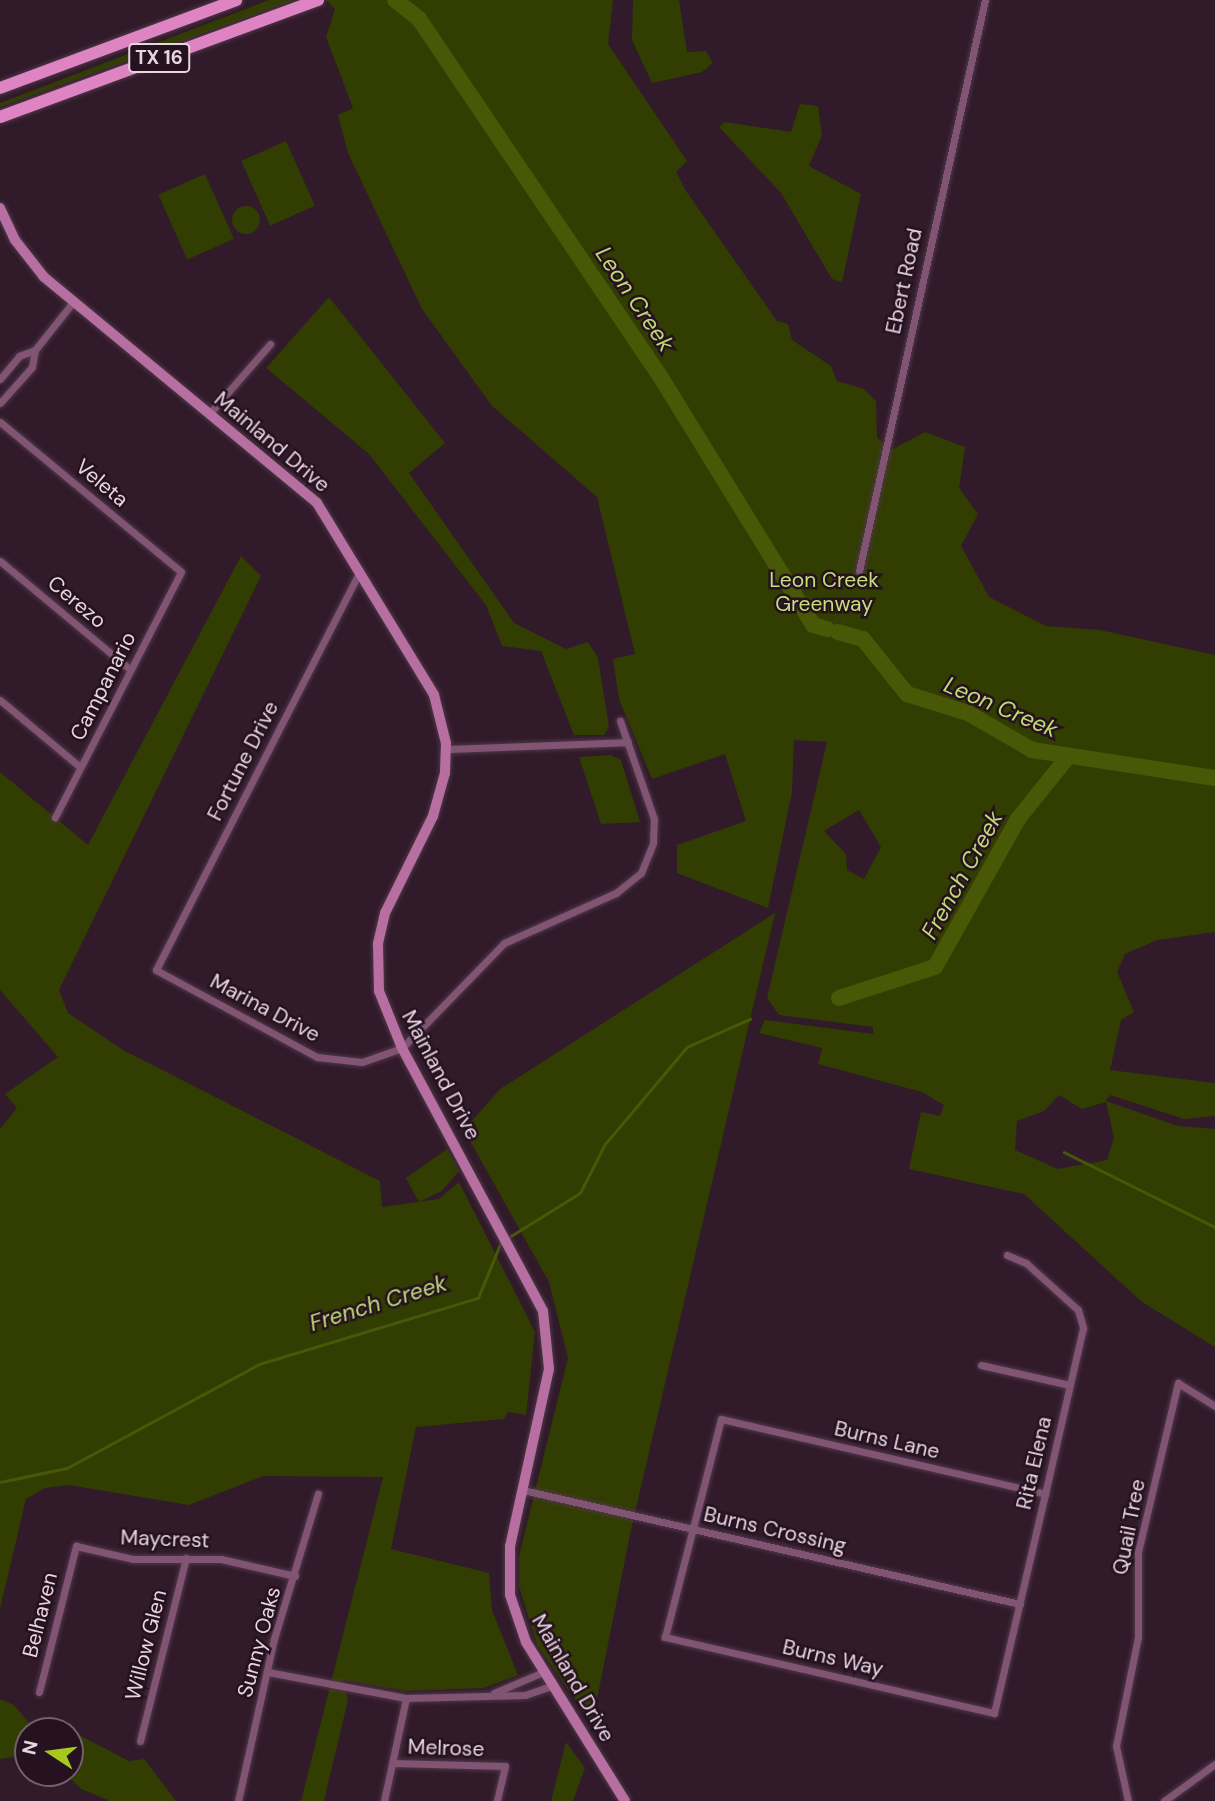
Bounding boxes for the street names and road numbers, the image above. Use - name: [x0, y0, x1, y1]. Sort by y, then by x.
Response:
- road number: TX 16: [128, 43, 190, 74]
- street label: Ebert Road: [881, 226, 927, 336]
- street label: Mainland Drive: [209, 386, 335, 498]
- street label: Veleta: [71, 454, 133, 512]
- street label: Cerezo: [43, 570, 111, 634]
- street label: Campanario: [65, 627, 141, 745]
- street label: Fortune Drive: [202, 697, 284, 825]
- street label: Marina Drive: [206, 969, 324, 1047]
- street label: Mainland Drive: [396, 1006, 486, 1144]
- street label: Rita Elena: [1011, 1414, 1057, 1512]
- street label: Burns Lane: [832, 1416, 942, 1464]
- street label: Quail Tree: [1107, 1477, 1151, 1577]
- street label: Burns Crossing: [701, 1501, 849, 1559]
- street label: Maycrest: [120, 1525, 210, 1553]
- street label: Belhaven: [17, 1570, 63, 1660]
- street label: Sunny Oaks: [232, 1584, 286, 1700]
- street label: Willow Glen: [120, 1587, 172, 1703]
- street label: Mainland Drive: [526, 1610, 620, 1746]
- street label: Burns Way: [780, 1634, 886, 1682]
- street label: Melrose: [407, 1734, 485, 1762]

